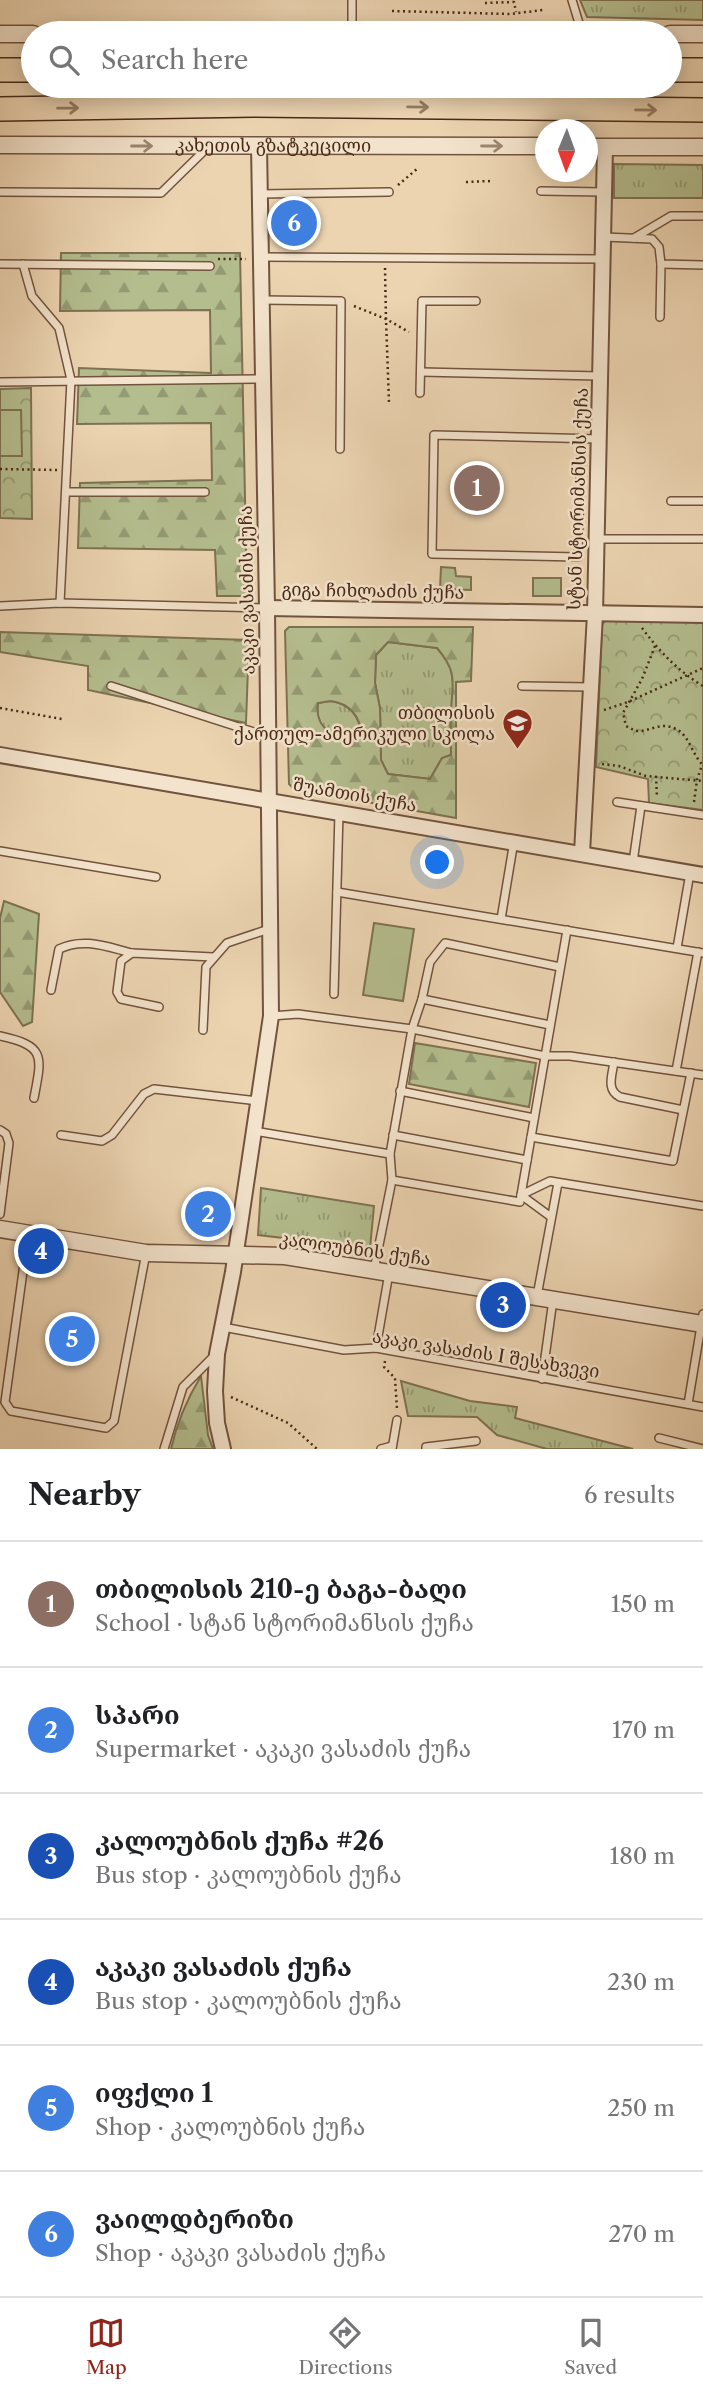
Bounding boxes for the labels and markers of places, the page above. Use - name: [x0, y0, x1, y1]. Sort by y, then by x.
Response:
- pin: 6: [271, 197, 317, 249]
- pin: 1: [454, 462, 500, 514]
- place label: თბილისის ქართულ-ამერიკული სკოლა: [234, 702, 495, 745]
- school or university icon: თბილისის ქართულ-ამერიკული სკოლა: [501, 706, 535, 750]
- pin: 2: [185, 1188, 231, 1240]
- pin: 4: [18, 1225, 64, 1277]
- pin: 3: [480, 1279, 526, 1331]
- pin: 5: [49, 1313, 95, 1365]

